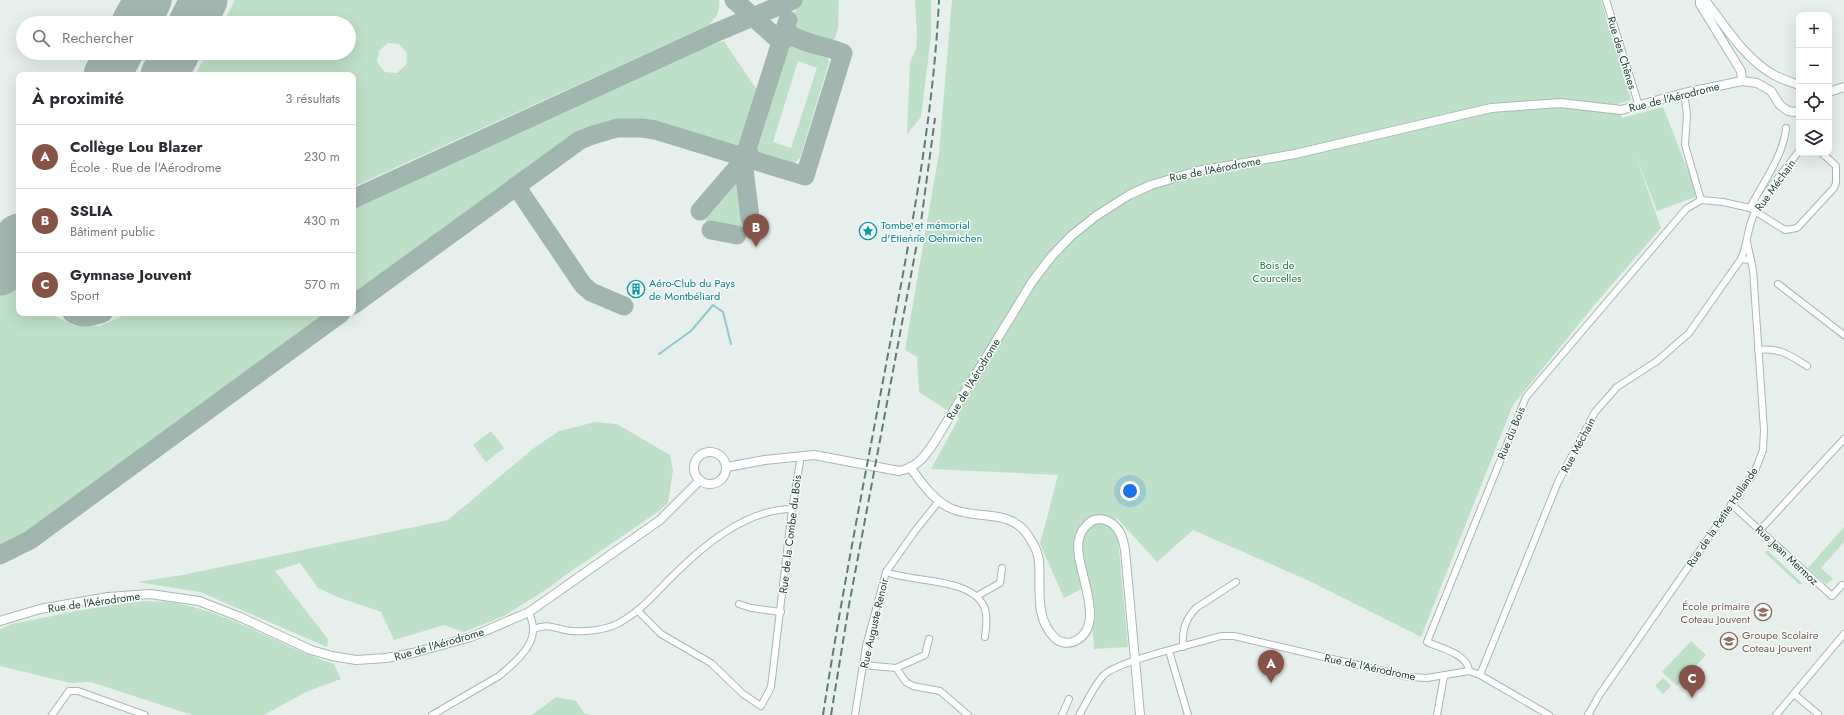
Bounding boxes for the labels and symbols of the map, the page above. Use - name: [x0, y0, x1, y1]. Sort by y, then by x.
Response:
- street label: Rue des Chênes: [1603, 15, 1641, 92]
- street label: Rue de l'Aérodrome: [1627, 78, 1721, 116]
- street label: Rue de l'Aérodrome: [1168, 152, 1262, 186]
- street label: Rue Méchain: [1751, 156, 1799, 214]
- pin: B: [743, 214, 769, 247]
- place label: Tombe et mémorial d'Etienne Oehmichen: [881, 217, 982, 246]
- place icon: Tombe et mémorial d'Etienne Oehmichen: [858, 221, 878, 241]
- park label: Bois de Courcelles: [1252, 257, 1302, 286]
- place label: Aéro-Club du Pays de Montbéliard: [649, 275, 735, 304]
- building icon: Aéro-Club du Pays de Montbéliard: [626, 279, 646, 299]
- street label: Rue de l'Aérodrome: [942, 335, 1004, 423]
- street label: Rue du Bois: [1493, 404, 1529, 462]
- street label: Rue Méchain: [1557, 415, 1599, 475]
- street label: Rue de la Petite Hollande: [1682, 463, 1762, 570]
- street label: Rue de la Combe du Bois: [775, 473, 805, 594]
- your location: [1120, 481, 1140, 501]
- street label: Rue Jean Mermoz: [1752, 521, 1822, 589]
- street label: Rue Auguste Renoir: [856, 576, 892, 670]
- street label: Rue de l'Aérodrome: [47, 588, 141, 616]
- place label: École primaire Coteau Jouvent: [1681, 598, 1750, 627]
- school or university icon: École primaire Coteau Jouvent: [1753, 602, 1773, 622]
- street label: Rue de l'Aérodrome: [392, 623, 486, 664]
- place label: Groupe Scolaire Coteau Jouvent: [1742, 627, 1819, 656]
- school or university icon: Groupe Scolaire Coteau Jouvent: [1719, 631, 1739, 651]
- pin: A: [1258, 650, 1284, 683]
- street label: Rue de l'Aérodrome: [1323, 650, 1417, 685]
- pin: C: [1679, 665, 1705, 698]

